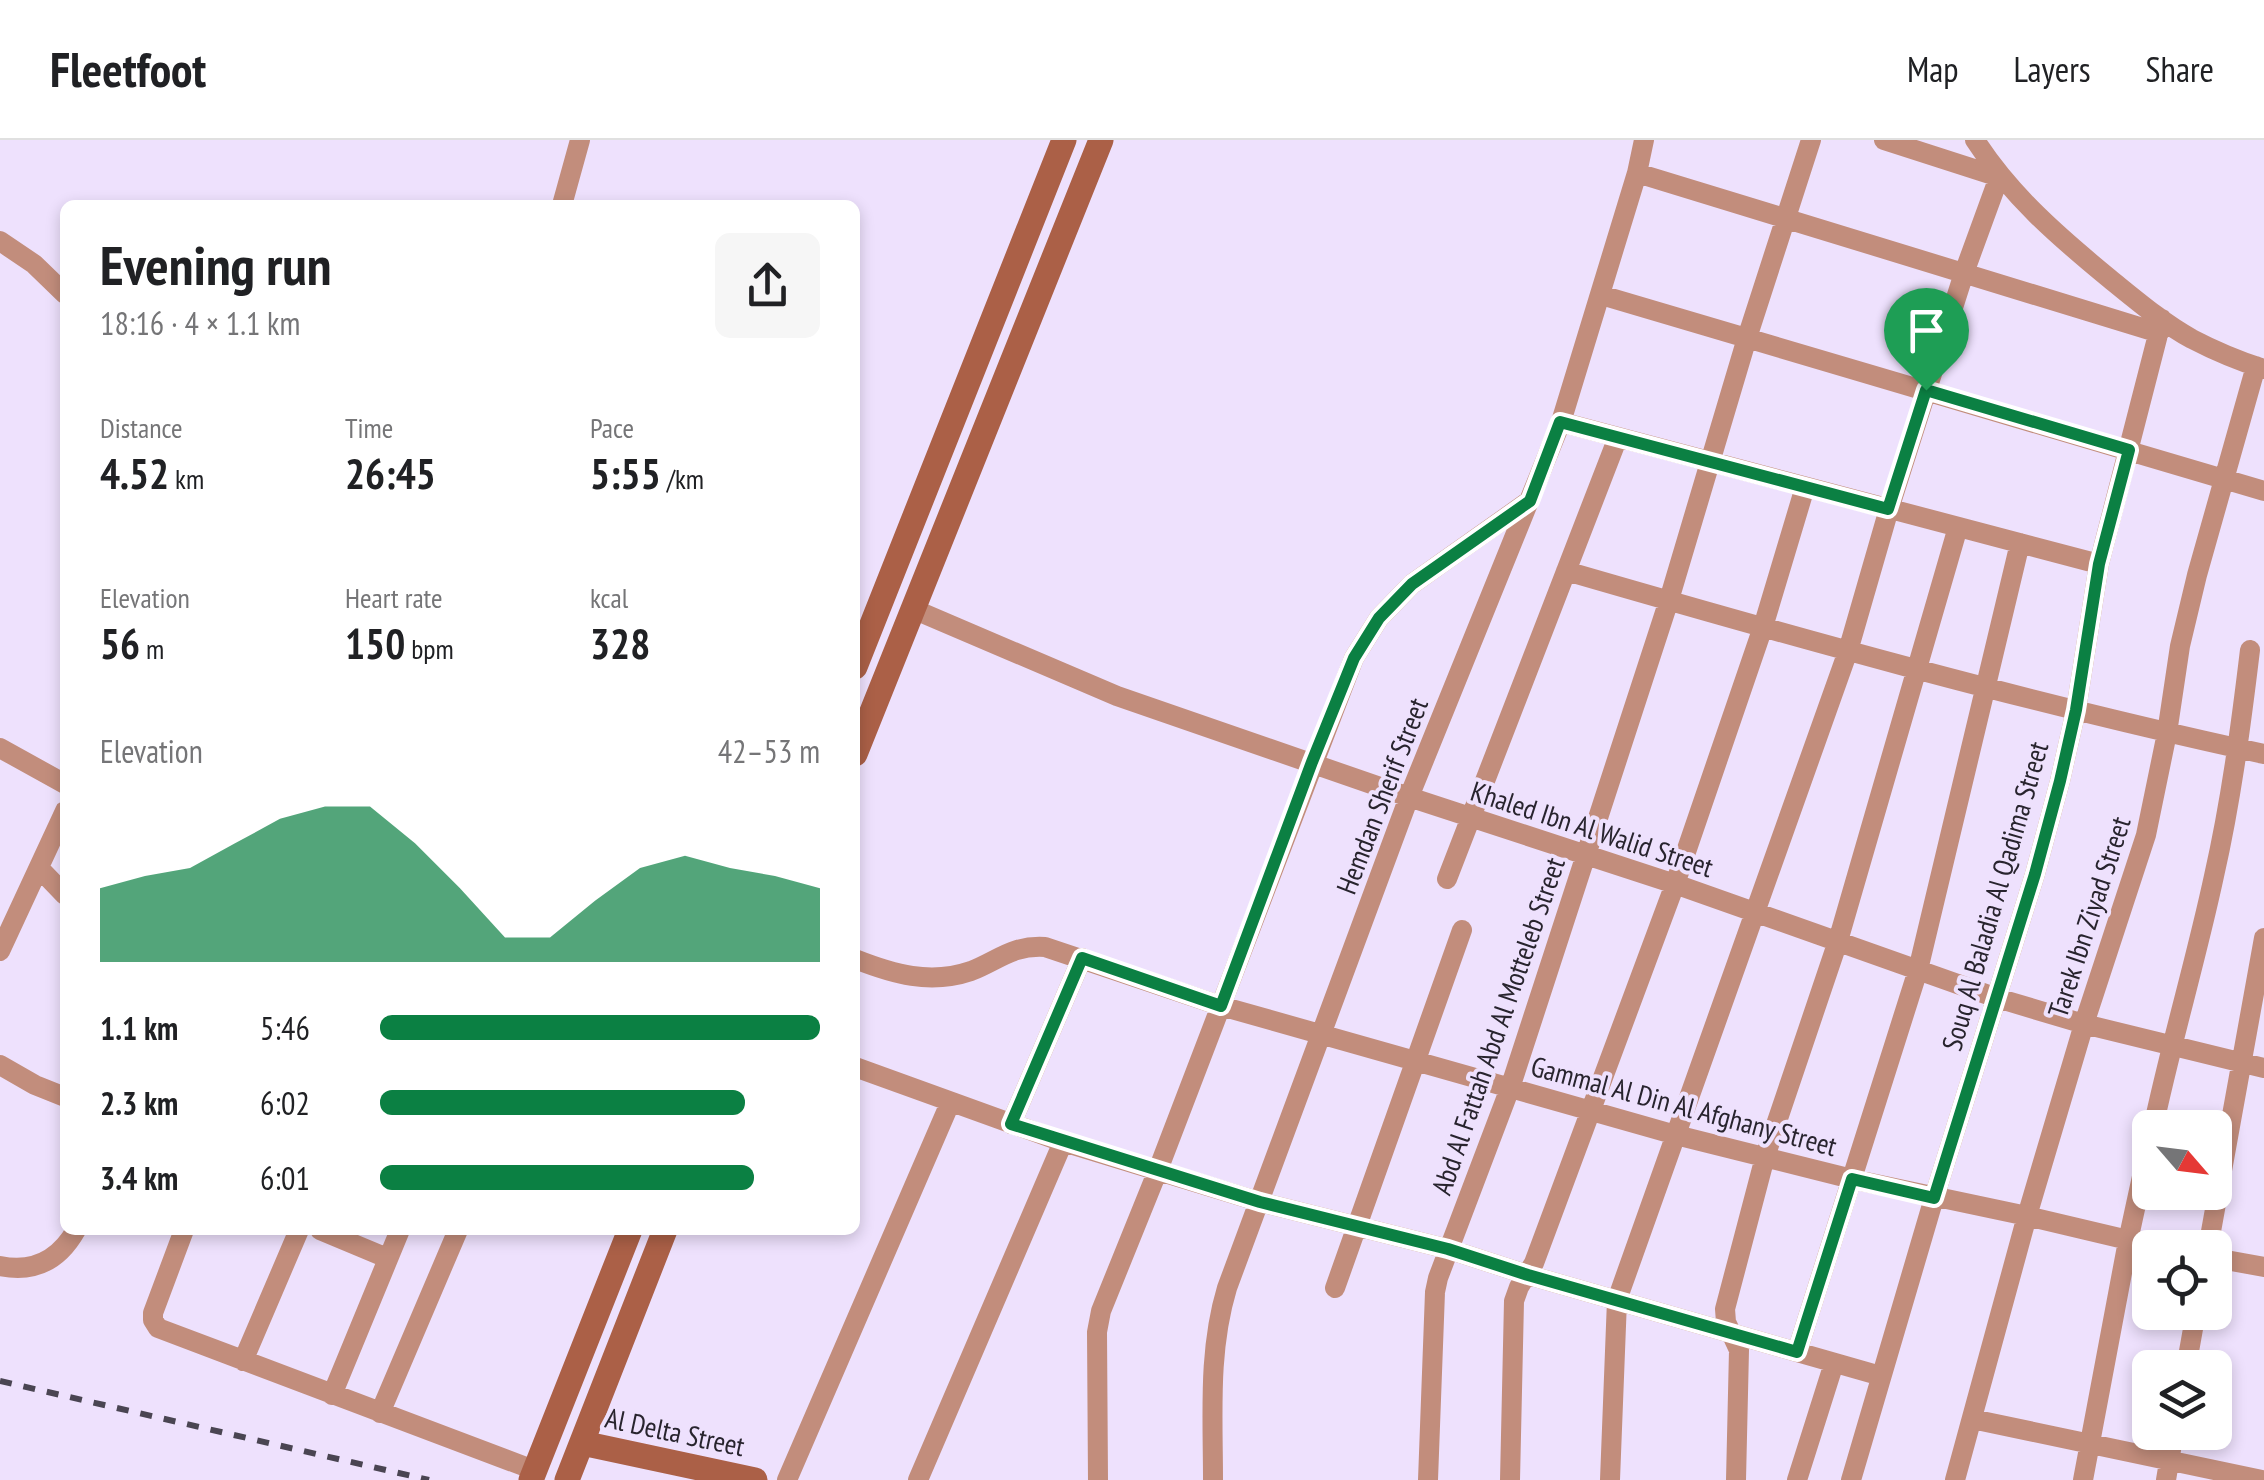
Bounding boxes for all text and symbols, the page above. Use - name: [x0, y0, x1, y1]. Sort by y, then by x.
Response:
- text: Fleetfoot: [50, 38, 206, 100]
- text: Map: [1907, 46, 1958, 92]
- text: Layers: [2013, 46, 2091, 92]
- text: Share: [2146, 46, 2214, 92]
- text: Evening run: [100, 229, 332, 300]
- button: share: [715, 233, 820, 338]
- pin: [1884, 288, 1969, 391]
- text: 18:16 · 4 × 1.1 km: [100, 302, 300, 344]
- icon: arrive: [1899, 303, 1954, 358]
- text: Distance: [100, 409, 183, 446]
- text: Time: [345, 409, 393, 446]
- text: Pace: [590, 409, 634, 446]
- text: 4.52: [100, 446, 169, 501]
- text: 26:45: [345, 446, 436, 501]
- text: 5:55: [590, 446, 661, 501]
- text: km: [169, 460, 204, 497]
- text: /km: [661, 460, 704, 497]
- text: Elevation: [100, 579, 190, 616]
- text: Heart rate: [345, 579, 443, 616]
- text: kcal: [590, 579, 628, 616]
- text: 56: [100, 616, 140, 671]
- text: 150: [345, 616, 405, 671]
- text: 328: [590, 616, 650, 671]
- text: m: [140, 630, 164, 667]
- text: bpm: [405, 630, 454, 667]
- street label: Hemdan Sherif Street: [1327, 692, 1436, 899]
- text: Elevation: [100, 730, 203, 772]
- text: 42–53 m: [718, 730, 820, 772]
- street label: Souq Al Baladia Al Qadima Street: [1933, 737, 2056, 1055]
- street label: Khaled Ibn Al Walid Street: [1466, 772, 1718, 885]
- street label: Tarek Ibn Ziyad Street: [2039, 811, 2139, 1022]
- street label: Abd Al Fattah Abd Al Motteleb Street: [1422, 852, 1573, 1199]
- text: 1.1 km: [100, 1007, 178, 1049]
- text: 5:46: [260, 1007, 310, 1049]
- street label: Gammal Al Din Al Afghany Street: [1527, 1047, 1841, 1164]
- text: 2.3 km: [100, 1082, 178, 1124]
- text: 6:02: [260, 1082, 310, 1124]
- north arrow: [2132, 1110, 2232, 1210]
- map controls: [2132, 1110, 2232, 1450]
- text: 3.4 km: [100, 1157, 178, 1199]
- text: 6:01: [260, 1157, 310, 1199]
- button: locate: [2132, 1230, 2232, 1330]
- button: layers: [2132, 1350, 2232, 1450]
- street label: Al Delta Street: [602, 1399, 748, 1464]

